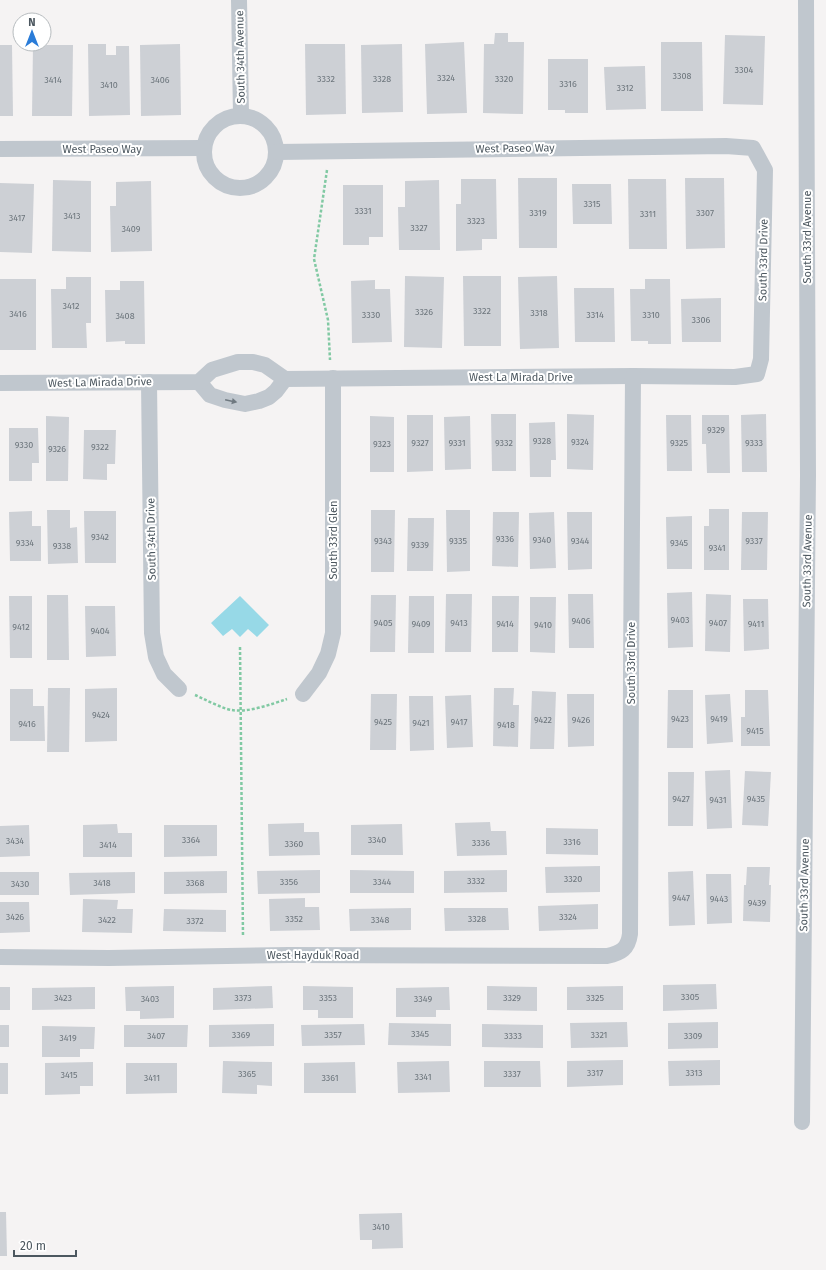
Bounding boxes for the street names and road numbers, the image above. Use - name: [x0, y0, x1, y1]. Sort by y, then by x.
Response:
- street label: South 34th Avenue: [233, 10, 248, 104]
- street label: West Paseo Way: [475, 141, 555, 156]
- street label: West Paseo Way: [62, 143, 142, 156]
- street label: South 33rd Avenue: [801, 190, 814, 284]
- street label: South 33rd Drive: [756, 219, 771, 301]
- street label: West La Mirada Drive: [469, 371, 573, 384]
- street label: West La Mirada Drive: [48, 375, 152, 390]
- street label: South 34th Drive: [144, 498, 159, 580]
- street label: South 33rd Glen: [327, 500, 340, 580]
- street label: South 33rd Avenue: [800, 514, 815, 608]
- street label: South 33rd Drive: [625, 622, 638, 704]
- street label: South 33rd Avenue: [797, 838, 812, 932]
- street label: West Hayduk Road: [267, 949, 359, 962]

